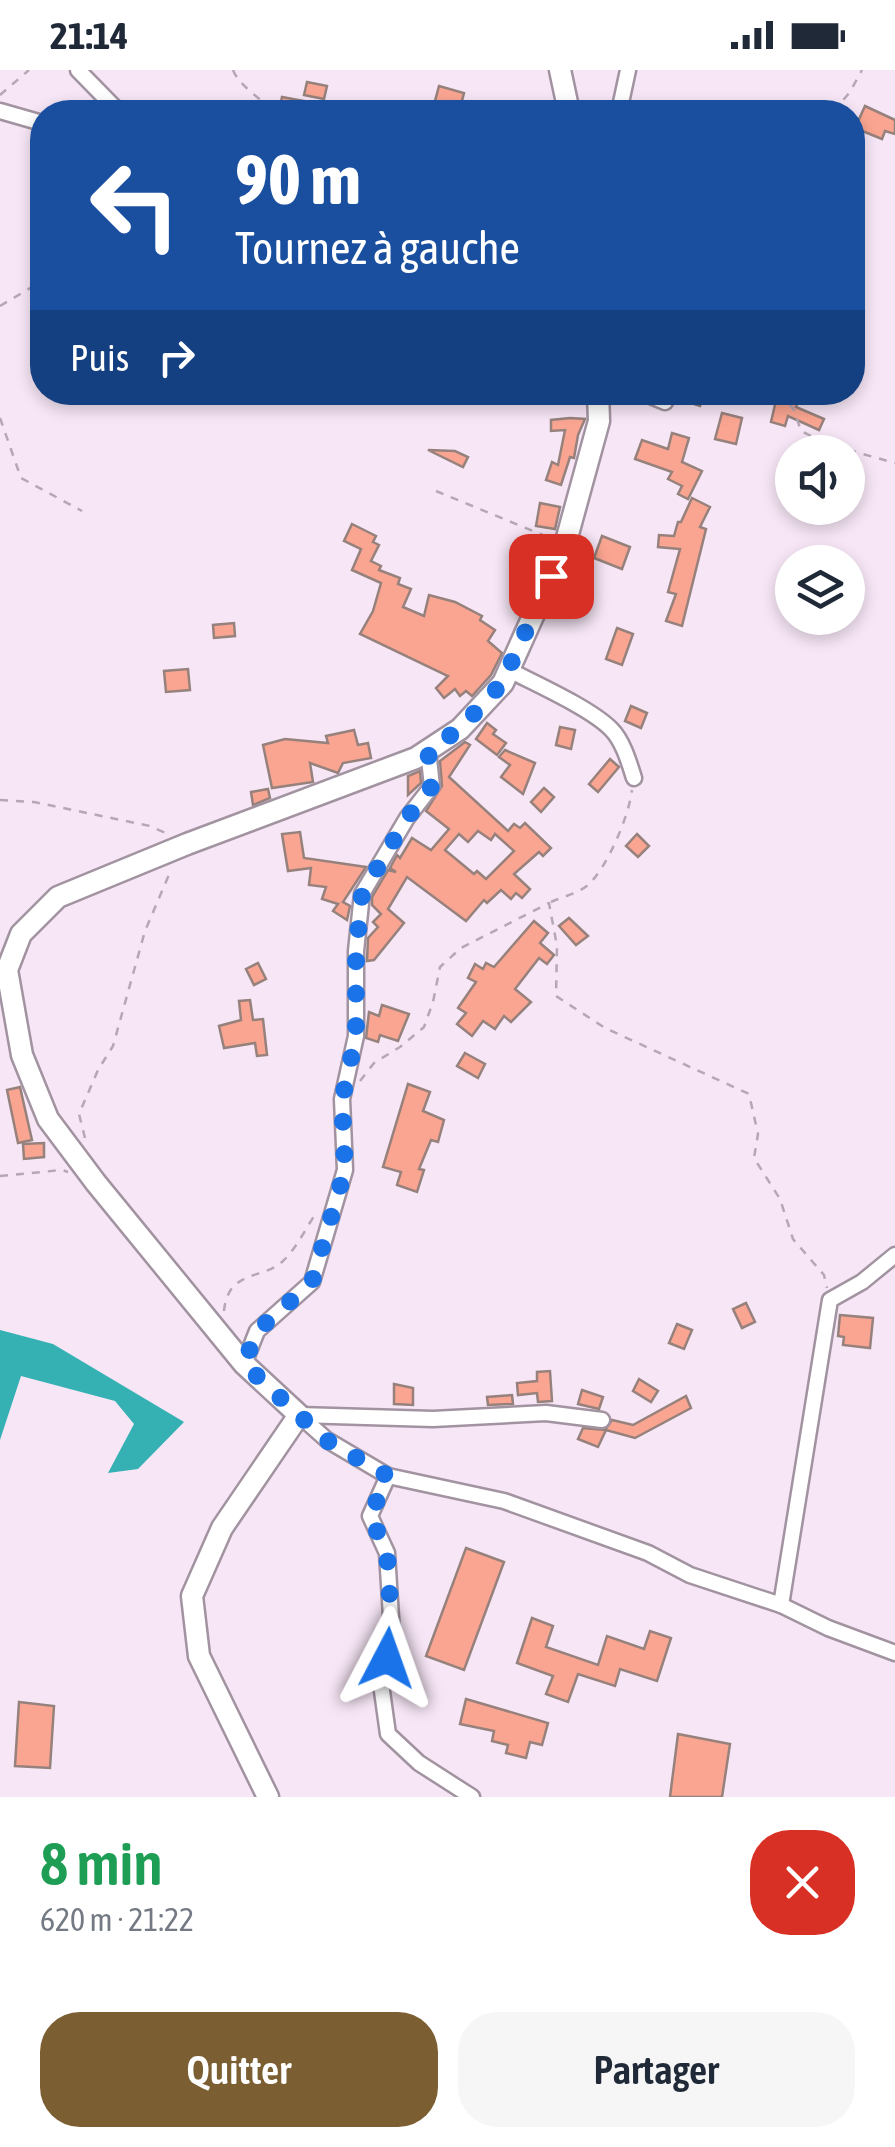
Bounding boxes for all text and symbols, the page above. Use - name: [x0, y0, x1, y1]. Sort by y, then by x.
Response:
- text: 21:14: [50, 14, 128, 57]
- text: 90 m: [235, 139, 361, 219]
- icon: left: [70, 140, 200, 270]
- text: Tournez à gauche: [235, 222, 520, 274]
- icon: right: [149, 330, 204, 385]
- text: Puis: [70, 336, 129, 379]
- map controls: [775, 435, 865, 635]
- button: sound: [775, 435, 865, 525]
- pin: [509, 534, 594, 619]
- button: layers: [775, 545, 865, 635]
- icon: arrive: [524, 549, 579, 604]
- position arrow: [335, 1606, 439, 1710]
- text: 8 min: [40, 1829, 163, 1898]
- button: close: [750, 1830, 855, 1935]
- text: 620 m · 21:22: [40, 1901, 194, 1938]
- button: Quitter: [40, 2012, 438, 2127]
- button: Partager: [458, 2012, 855, 2127]

